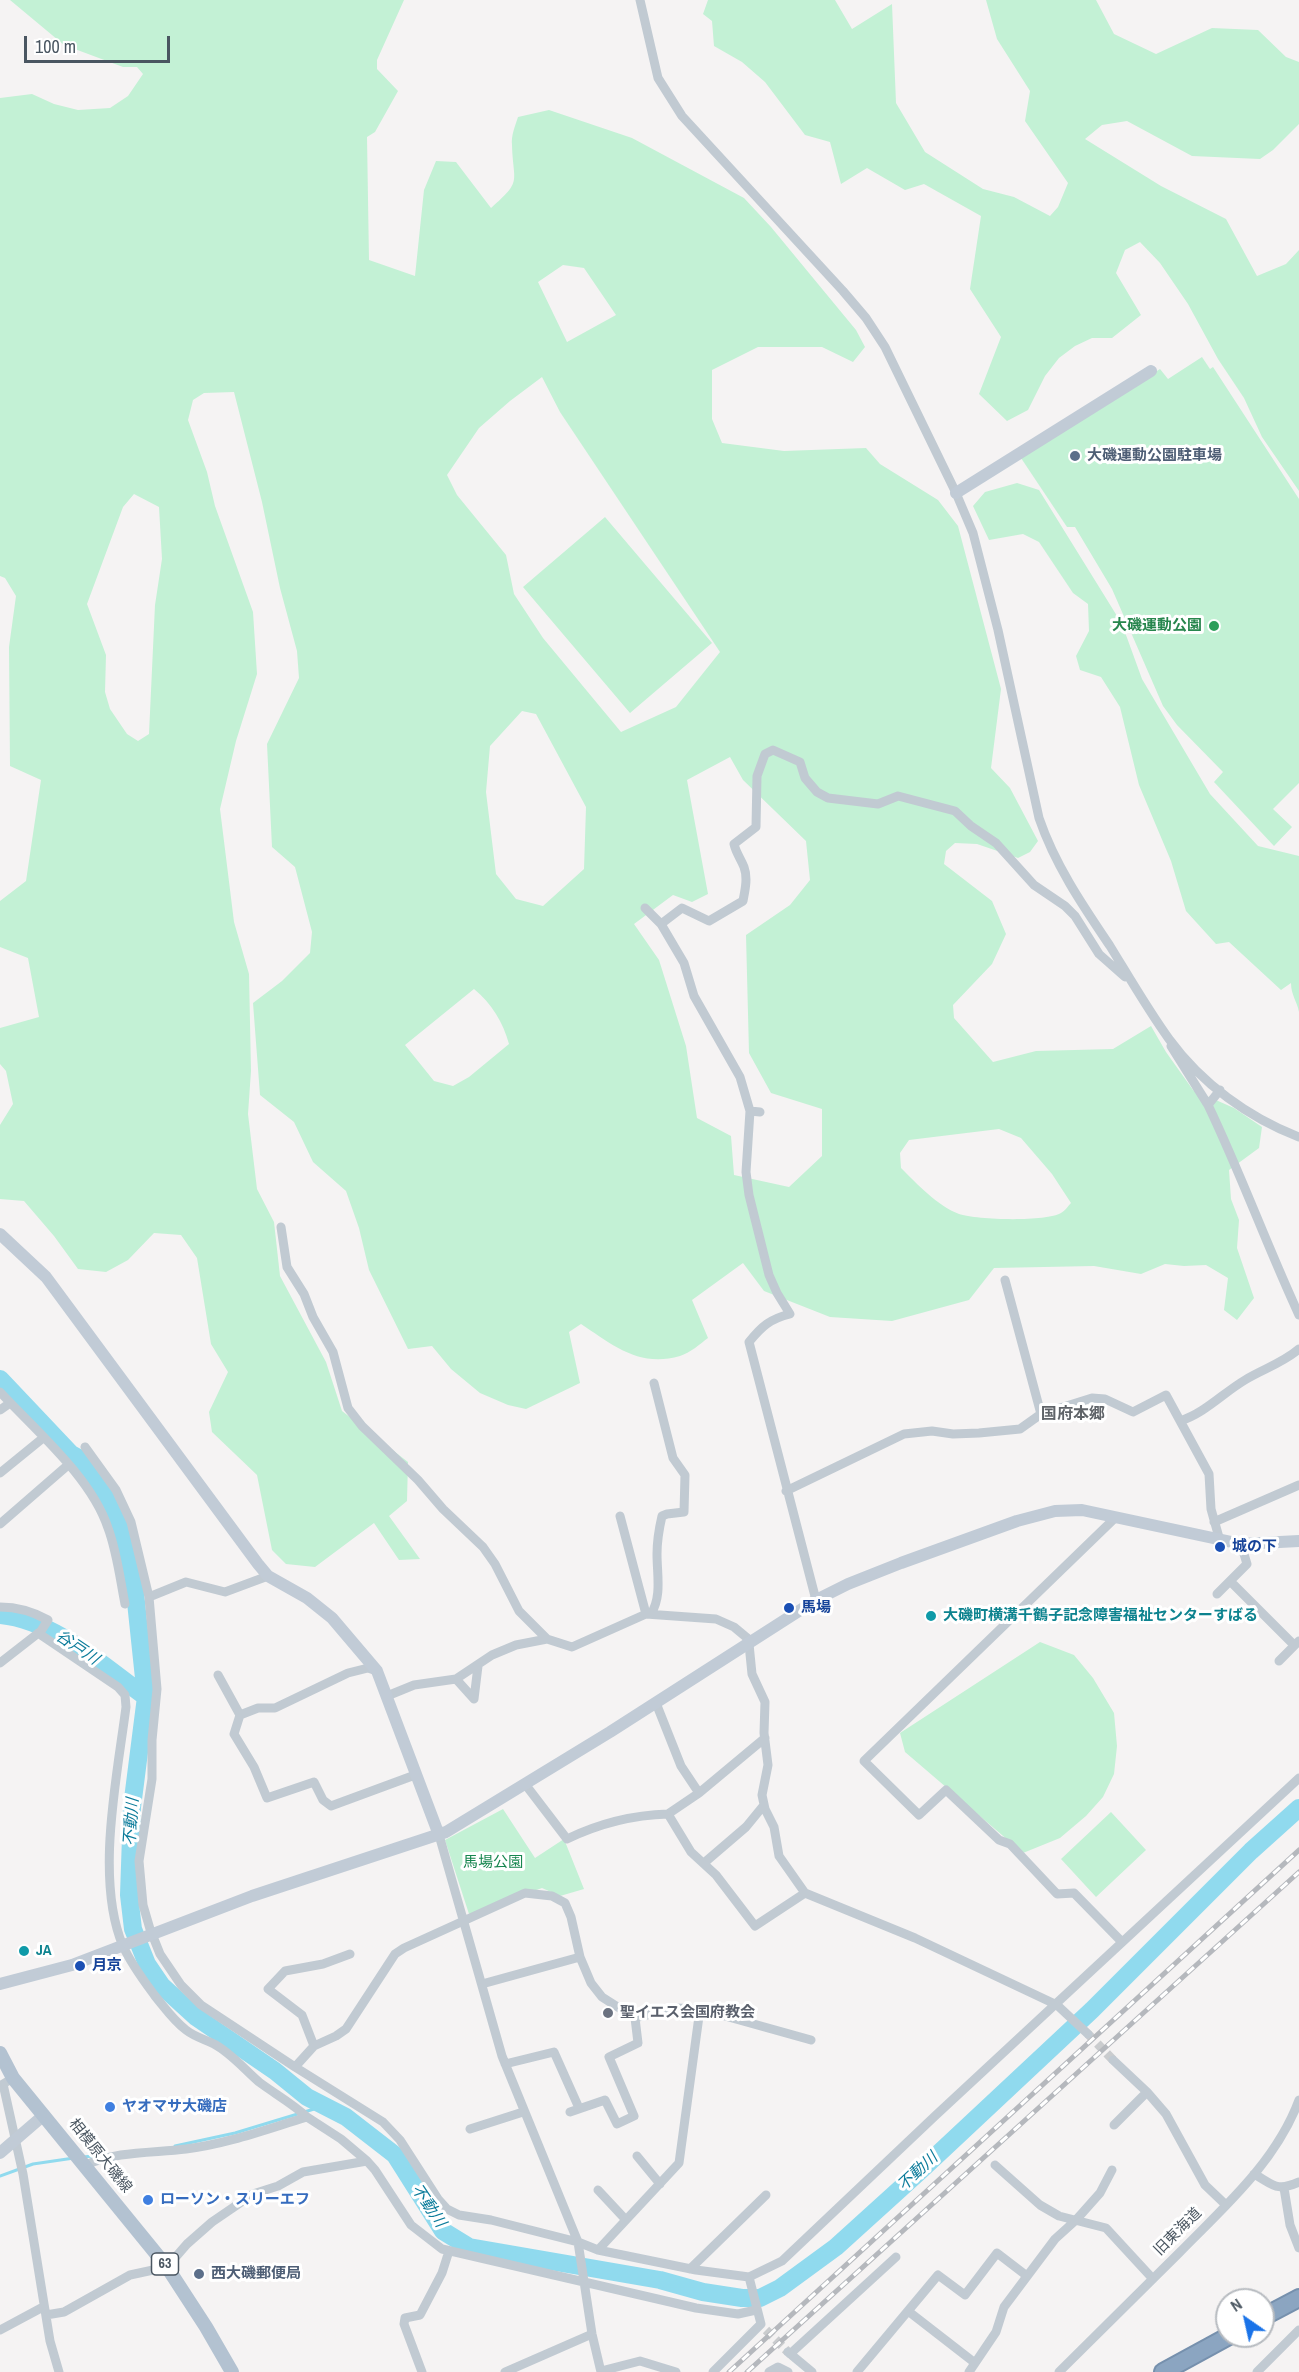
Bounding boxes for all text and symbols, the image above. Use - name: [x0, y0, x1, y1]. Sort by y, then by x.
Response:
- scale bar: [27, 24, 172, 62]
- text: 100 m: [35, 34, 76, 59]
- place label: 大磯運動公園駐車場: [1087, 447, 1222, 465]
- marker: 大磯運動公園駐車場: [1068, 449, 1082, 463]
- place label: 大磯運動公園: [1112, 617, 1202, 635]
- marker: 大磯運動公園: [1207, 619, 1221, 633]
- district label: 国府本郷: [1041, 1405, 1105, 1425]
- place label: 城の下: [1232, 1538, 1277, 1556]
- marker: 城の下: [1213, 1540, 1227, 1554]
- place label: 馬場: [801, 1599, 831, 1617]
- marker: 馬場: [782, 1601, 796, 1615]
- place label: 大磯町横溝千鶴子記念障害福祉センターすばる: [943, 1607, 1258, 1625]
- marker: 大磯町横溝千鶴子記念障害福祉センターすばる: [924, 1609, 938, 1623]
- water label: 谷戸川: [52, 1627, 102, 1669]
- water label: 不動川: [121, 1797, 143, 1847]
- park label: 馬場公園: [463, 1854, 523, 1872]
- place label: JA: [36, 1942, 52, 1960]
- marker: JA: [17, 1944, 31, 1958]
- place label: 月京: [92, 1957, 122, 1975]
- marker: 月京: [73, 1959, 87, 1973]
- place label: 聖イエス会国府教会: [620, 2004, 755, 2022]
- marker: 聖イエス会国府教会: [601, 2006, 615, 2020]
- place label: ヤオマサ大磯店: [122, 2098, 227, 2116]
- marker: ヤオマサ大磯店: [103, 2100, 117, 2114]
- street label: 相模原大磯線: [65, 2115, 135, 2197]
- water label: 不動川: [894, 2149, 942, 2195]
- water label: 不動川: [407, 2181, 449, 2231]
- place label: ローソン・スリーエフ: [160, 2191, 310, 2209]
- marker: ローソン・スリーエフ: [141, 2193, 155, 2207]
- street label: 旧東海道: [1150, 2204, 1206, 2260]
- road number: 63: [152, 2253, 178, 2275]
- place label: 西大磯郵便局: [211, 2265, 301, 2283]
- marker: 西大磯郵便局: [192, 2267, 206, 2281]
- north arrow: [1215, 2288, 1275, 2348]
- text: N: [1226, 2293, 1246, 2317]

